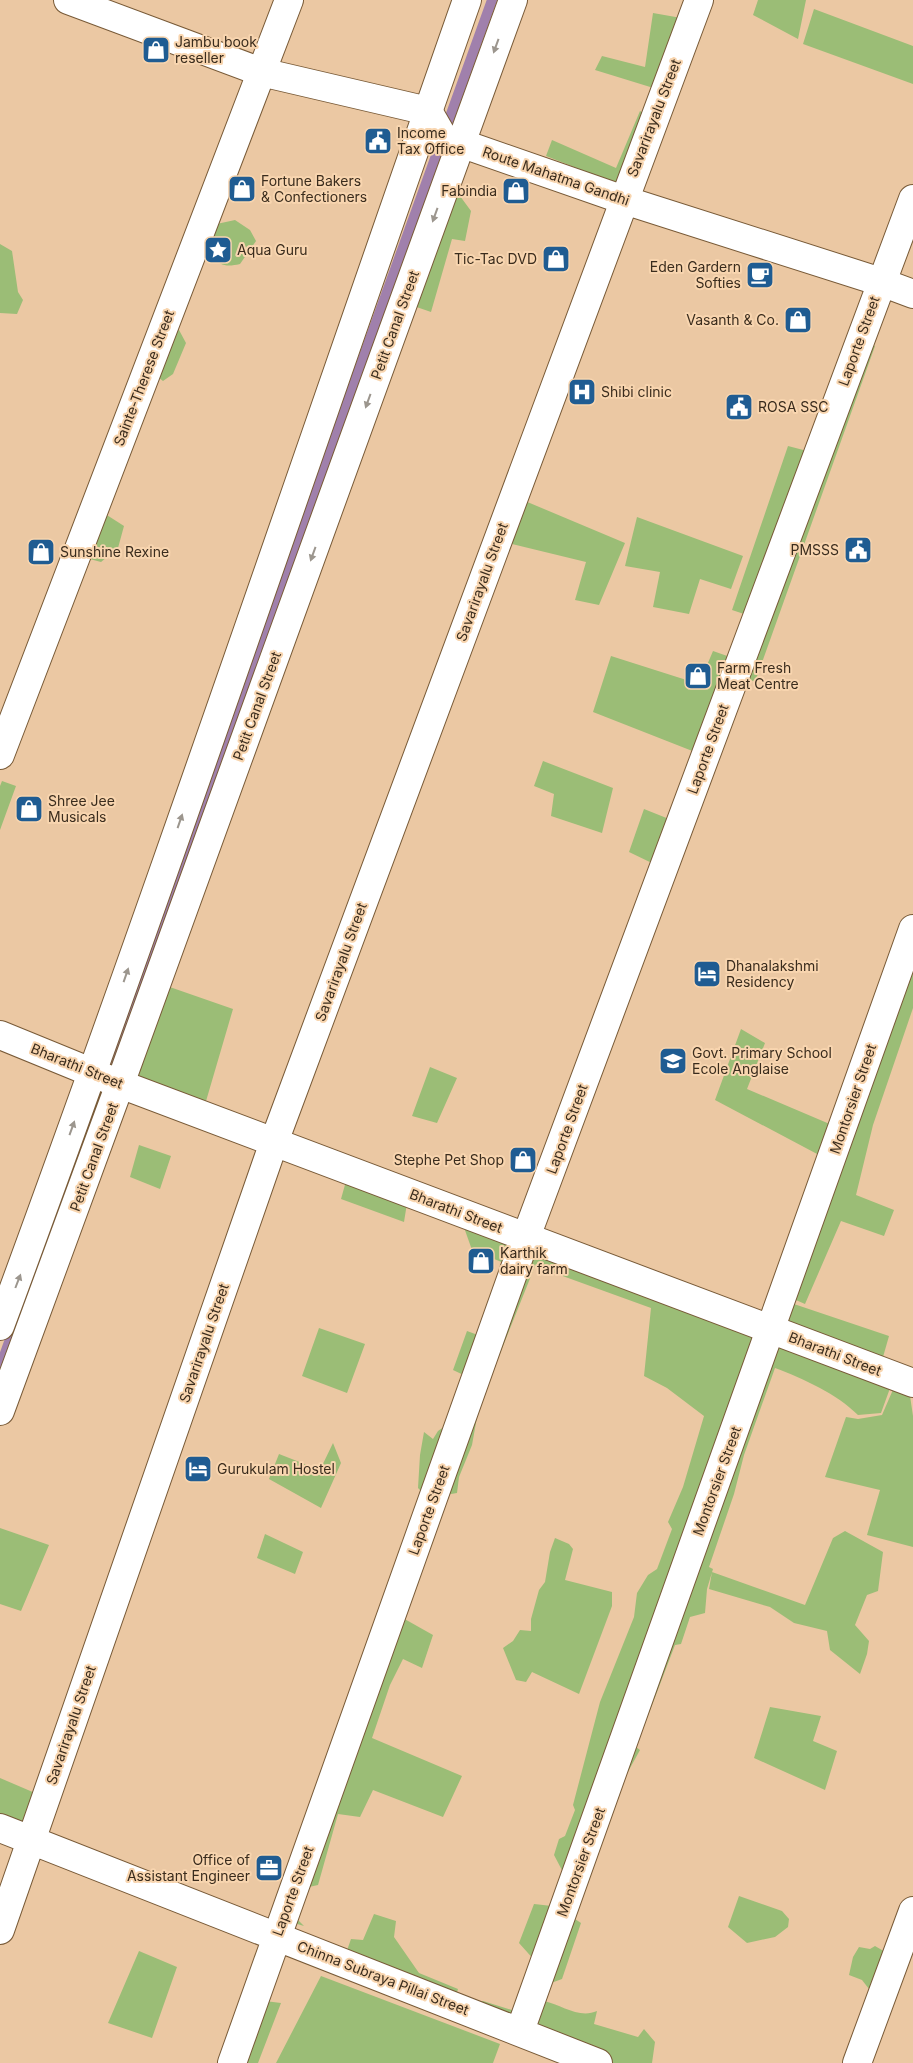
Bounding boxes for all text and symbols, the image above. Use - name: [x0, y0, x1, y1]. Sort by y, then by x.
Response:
- place label: Jambu book reseller: [175, 33, 257, 66]
- shop icon: Jambu book reseller: [141, 35, 171, 65]
- one-way arrow: [492, 39, 500, 54]
- street label: Savarirayalu Street: [623, 56, 684, 179]
- place label: Income Tax Office: [397, 124, 465, 157]
- public building icon: Income Tax Office: [363, 126, 393, 156]
- street label: Route Mahatma Gandhi: [481, 142, 632, 209]
- place label: Fortune Bakers & Confectioners: [261, 172, 367, 205]
- shop icon: Fortune Bakers & Confectioners: [227, 174, 257, 204]
- shop icon: Fabindia: [501, 176, 531, 206]
- place label: Fabindia: [441, 182, 497, 199]
- one-way arrow: [431, 208, 439, 223]
- place icon: Aqua Guru: [203, 235, 233, 265]
- place label: Aqua Guru: [237, 241, 308, 258]
- shop icon: Tic-Tac DVD: [541, 244, 571, 274]
- place label: Tic-Tac DVD: [454, 250, 537, 267]
- place label: Eden Gardern Softies: [650, 258, 741, 291]
- cafe icon: Eden Gardern Softies: [745, 260, 775, 290]
- street label: Petit Canal Street: [367, 268, 422, 382]
- street label: Laporte Street: [834, 293, 883, 388]
- shop icon: Vasanth & Co.: [783, 305, 813, 335]
- street label: Sainte-Therese Street: [110, 307, 177, 448]
- place label: Vasanth & Co.: [686, 311, 779, 328]
- hospital icon: Shibi clinic: [567, 377, 597, 407]
- place label: Shibi clinic: [601, 383, 672, 400]
- public building icon: ROSA SSC: [724, 392, 754, 422]
- one-way arrow: [364, 394, 372, 409]
- place label: ROSA SSC: [758, 398, 829, 415]
- street label: Savarirayalu Street: [452, 520, 511, 643]
- public building icon: PMSSS: [843, 535, 873, 565]
- shop icon: Sunshine Rexine: [26, 537, 56, 567]
- place label: PMSSS: [790, 541, 839, 558]
- place label: Sunshine Rexine: [60, 543, 169, 560]
- one-way arrow: [309, 546, 316, 561]
- street label: Petit Canal Street: [229, 649, 284, 763]
- place label: Farm Fresh Meat Centre: [717, 659, 799, 692]
- shop icon: Farm Fresh Meat Centre: [683, 661, 713, 691]
- street label: Laporte Street: [683, 701, 732, 796]
- place label: Shree Jee Musicals: [48, 792, 115, 825]
- shop icon: Shree Jee Musicals: [14, 794, 44, 824]
- one-way arrow: [176, 813, 184, 828]
- street label: Savarirayalu Street: [311, 900, 370, 1023]
- place label: Dhanalakshmi Residency: [726, 957, 819, 990]
- hotel icon: Dhanalakshmi Residency: [692, 959, 722, 989]
- one-way arrow: [123, 967, 130, 982]
- street label: Bharathi Street: [29, 1039, 126, 1092]
- street label: Montorsier Street: [826, 1041, 879, 1156]
- place label: Govt. Primary School Ecole Anglaise: [692, 1044, 832, 1077]
- school or university icon: Govt. Primary School Ecole Anglaise: [658, 1046, 688, 1076]
- street label: Laporte Street: [542, 1081, 591, 1176]
- street label: Petit Canal Street: [66, 1100, 121, 1214]
- one-way arrow: [68, 1120, 76, 1135]
- shop icon: Stephe Pet Shop: [508, 1145, 538, 1175]
- place label: Stephe Pet Shop: [394, 1151, 504, 1168]
- street label: Bharathi Street: [407, 1185, 505, 1236]
- place label: Karthik dairy farm: [500, 1244, 568, 1277]
- shop icon: Karthik dairy farm: [466, 1246, 496, 1276]
- one-way arrow: [14, 1274, 22, 1288]
- street label: Savarirayalu Street: [175, 1281, 232, 1405]
- street label: Bharathi Street: [786, 1328, 884, 1379]
- street label: Montorsier Street: [689, 1423, 744, 1538]
- hotel icon: Gurukulam Hostel: [183, 1454, 213, 1484]
- place label: Gurukulam Hostel: [217, 1460, 335, 1477]
- street label: Laporte Street: [404, 1462, 453, 1557]
- street label: Savarirayalu Street: [42, 1663, 99, 1787]
- street label: Montorsier Street: [553, 1804, 608, 1919]
- street label: Laporte Street: [268, 1843, 317, 1938]
- place label: Office of Assistant Engineer: [127, 1851, 250, 1884]
- office icon: Office of Assistant Engineer: [254, 1853, 284, 1883]
- street label: Chinna Subraya Pillai Street: [295, 1937, 472, 2018]

